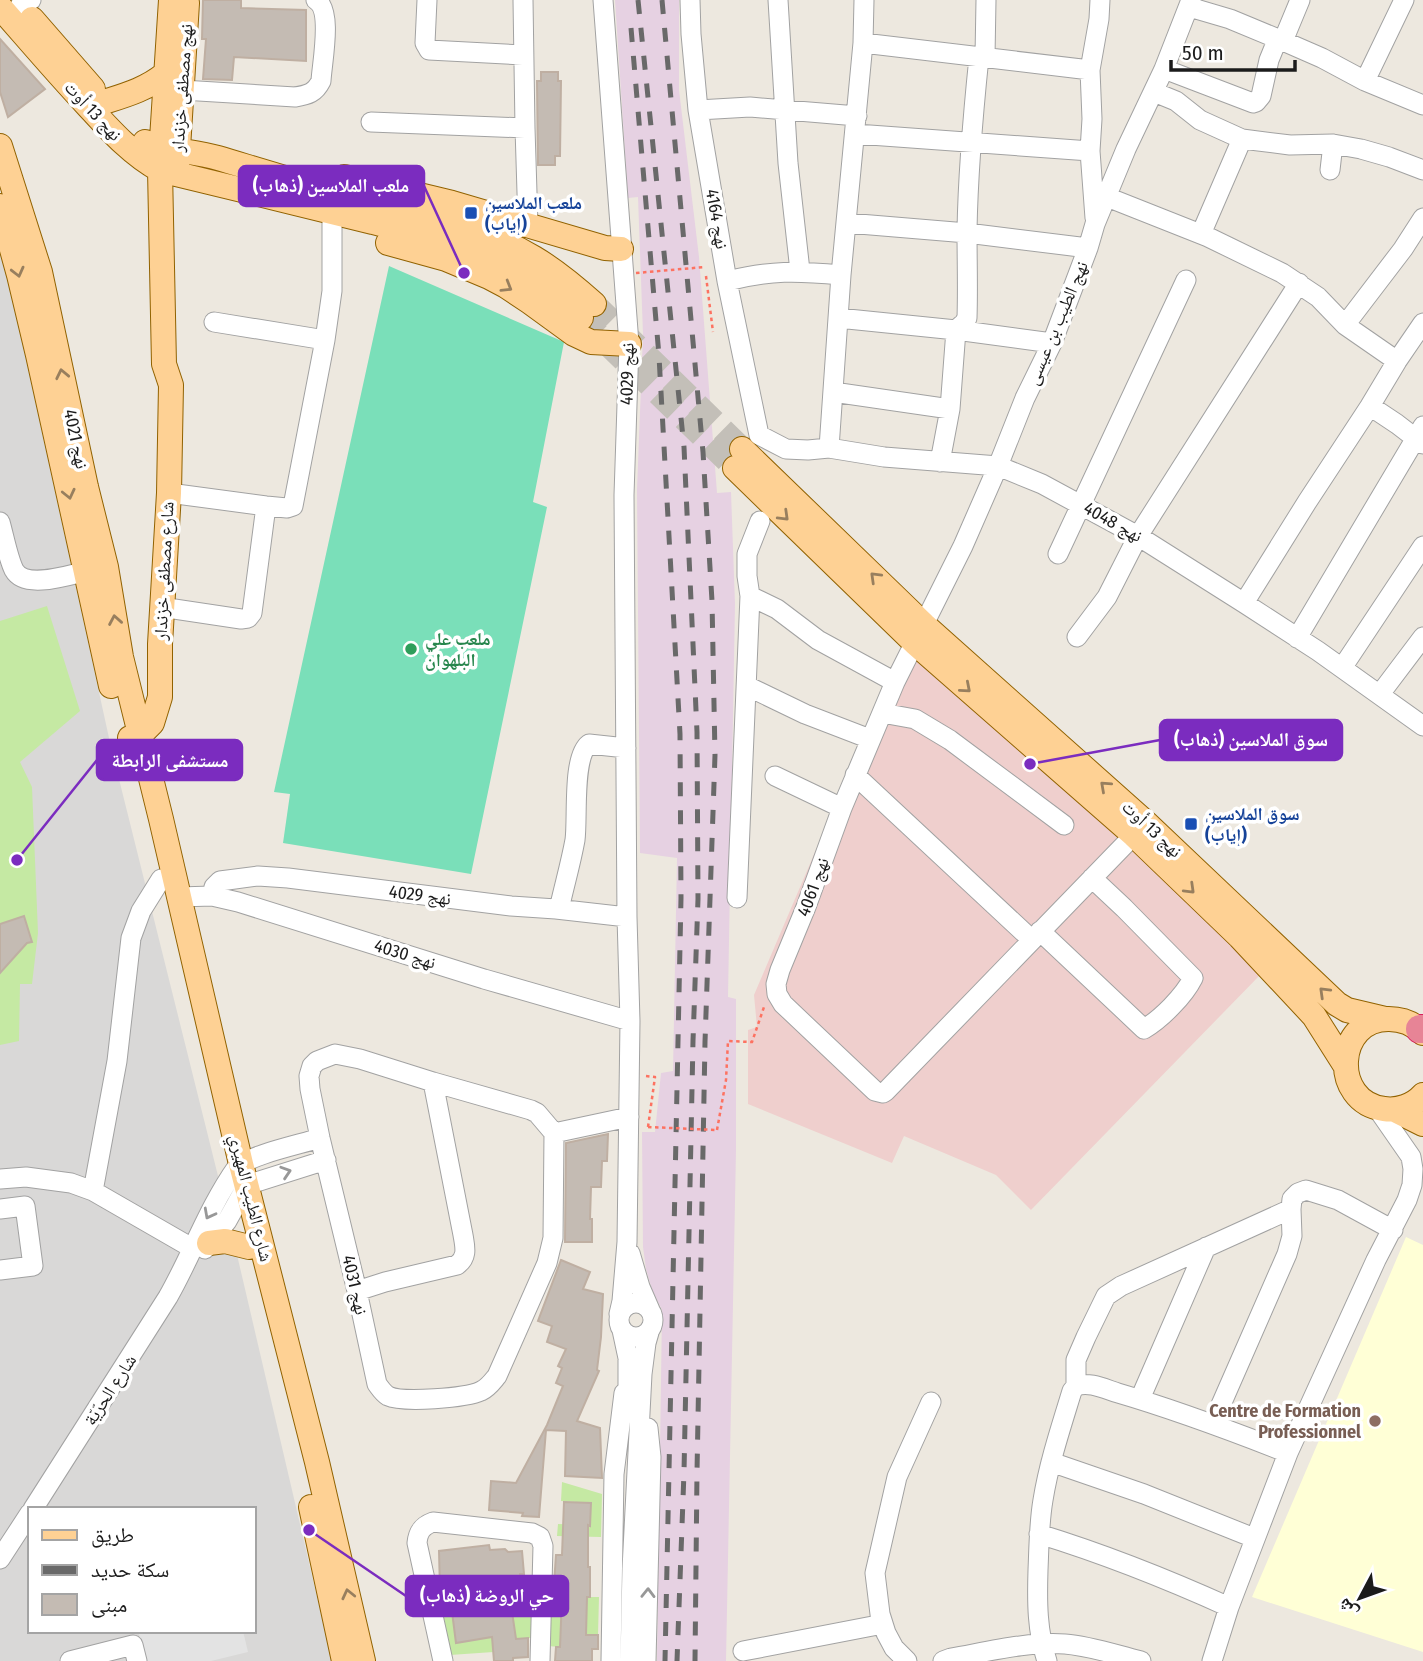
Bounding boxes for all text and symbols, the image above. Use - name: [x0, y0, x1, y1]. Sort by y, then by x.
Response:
- street label: نهج مصطفى خزندار: [166, 23, 198, 154]
- scale bar: [1171, 28, 1295, 72]
- text: 50 m: [1182, 40, 1224, 66]
- street label: نهج 13 أوت: [59, 76, 126, 146]
- callout: ملعب الملاسين (ذهاب): [239, 166, 424, 206]
- text: ملعب الملاسين (ذهاب): [253, 174, 409, 197]
- street label: نهج 4164: [700, 187, 733, 251]
- place label: ملعب الملاسين (إياب): [485, 192, 582, 235]
- marker: ملعب الملاسين (إياب): [463, 205, 479, 221]
- street label: نهج الطيب بن عيسى: [1021, 258, 1094, 389]
- one-way arrow: [10, 266, 24, 278]
- one-way arrow: [499, 279, 512, 292]
- street label: نهج 4029: [615, 343, 640, 405]
- one-way arrow: [56, 368, 71, 380]
- street label: نهج 4021: [58, 407, 93, 471]
- one-way arrow: [61, 488, 75, 500]
- street label: نهج 4048: [1079, 497, 1146, 548]
- street label: شارع مصطفى خزندار: [149, 501, 179, 642]
- one-way arrow: [775, 507, 788, 520]
- one-way arrow: [870, 573, 883, 586]
- one-way arrow: [108, 614, 123, 626]
- place label: ملعب علي البلهوان: [425, 628, 491, 671]
- marker: ملعب علي البلهوان: [403, 641, 419, 657]
- one-way arrow: [958, 680, 971, 692]
- callout: سوق الملاسين (ذهاب): [1160, 720, 1342, 760]
- text: سوق الملاسين (ذهاب): [1174, 728, 1328, 751]
- callout: مستشفى الرابطة: [97, 740, 242, 780]
- text: مستشفى الرابطة: [111, 749, 229, 772]
- one-way arrow: [1100, 782, 1113, 794]
- street label: نهج 13 أوت: [1117, 796, 1187, 863]
- place label: سوق الملاسين (إياب): [1205, 803, 1300, 846]
- marker: سوق الملاسين (إياب): [1183, 816, 1199, 832]
- street label: نهج 4061: [792, 854, 835, 920]
- street label: نهج 4029: [388, 880, 452, 911]
- one-way arrow: [1182, 881, 1195, 894]
- street label: نهج 4030: [371, 934, 439, 975]
- one-way arrow: [1320, 987, 1333, 1000]
- street label: شارع الطيب المهيري: [221, 1132, 277, 1265]
- one-way arrow: [280, 1166, 292, 1181]
- one-way arrow: [203, 1207, 217, 1219]
- street label: نهج 4031: [336, 1253, 373, 1317]
- street label: شارع الحرّيّة: [79, 1350, 141, 1430]
- place label: Centre de Formation Professionnel: [1209, 1400, 1361, 1443]
- marker: Centre de Formation Professionnel: [1367, 1413, 1383, 1429]
- legend: [28, 1507, 256, 1633]
- text: طريق: [91, 1522, 134, 1548]
- text: سكة حديد: [91, 1557, 169, 1583]
- north arrow: [1325, 1563, 1395, 1633]
- callout: حي الروضة (ذهاب): [406, 1576, 568, 1616]
- text: حي الروضة (ذهاب): [420, 1584, 554, 1611]
- one-way arrow: [640, 1587, 656, 1598]
- one-way arrow: [342, 1588, 356, 1600]
- text: مبنى: [91, 1592, 127, 1618]
- text: ش: [1332, 1594, 1363, 1624]

